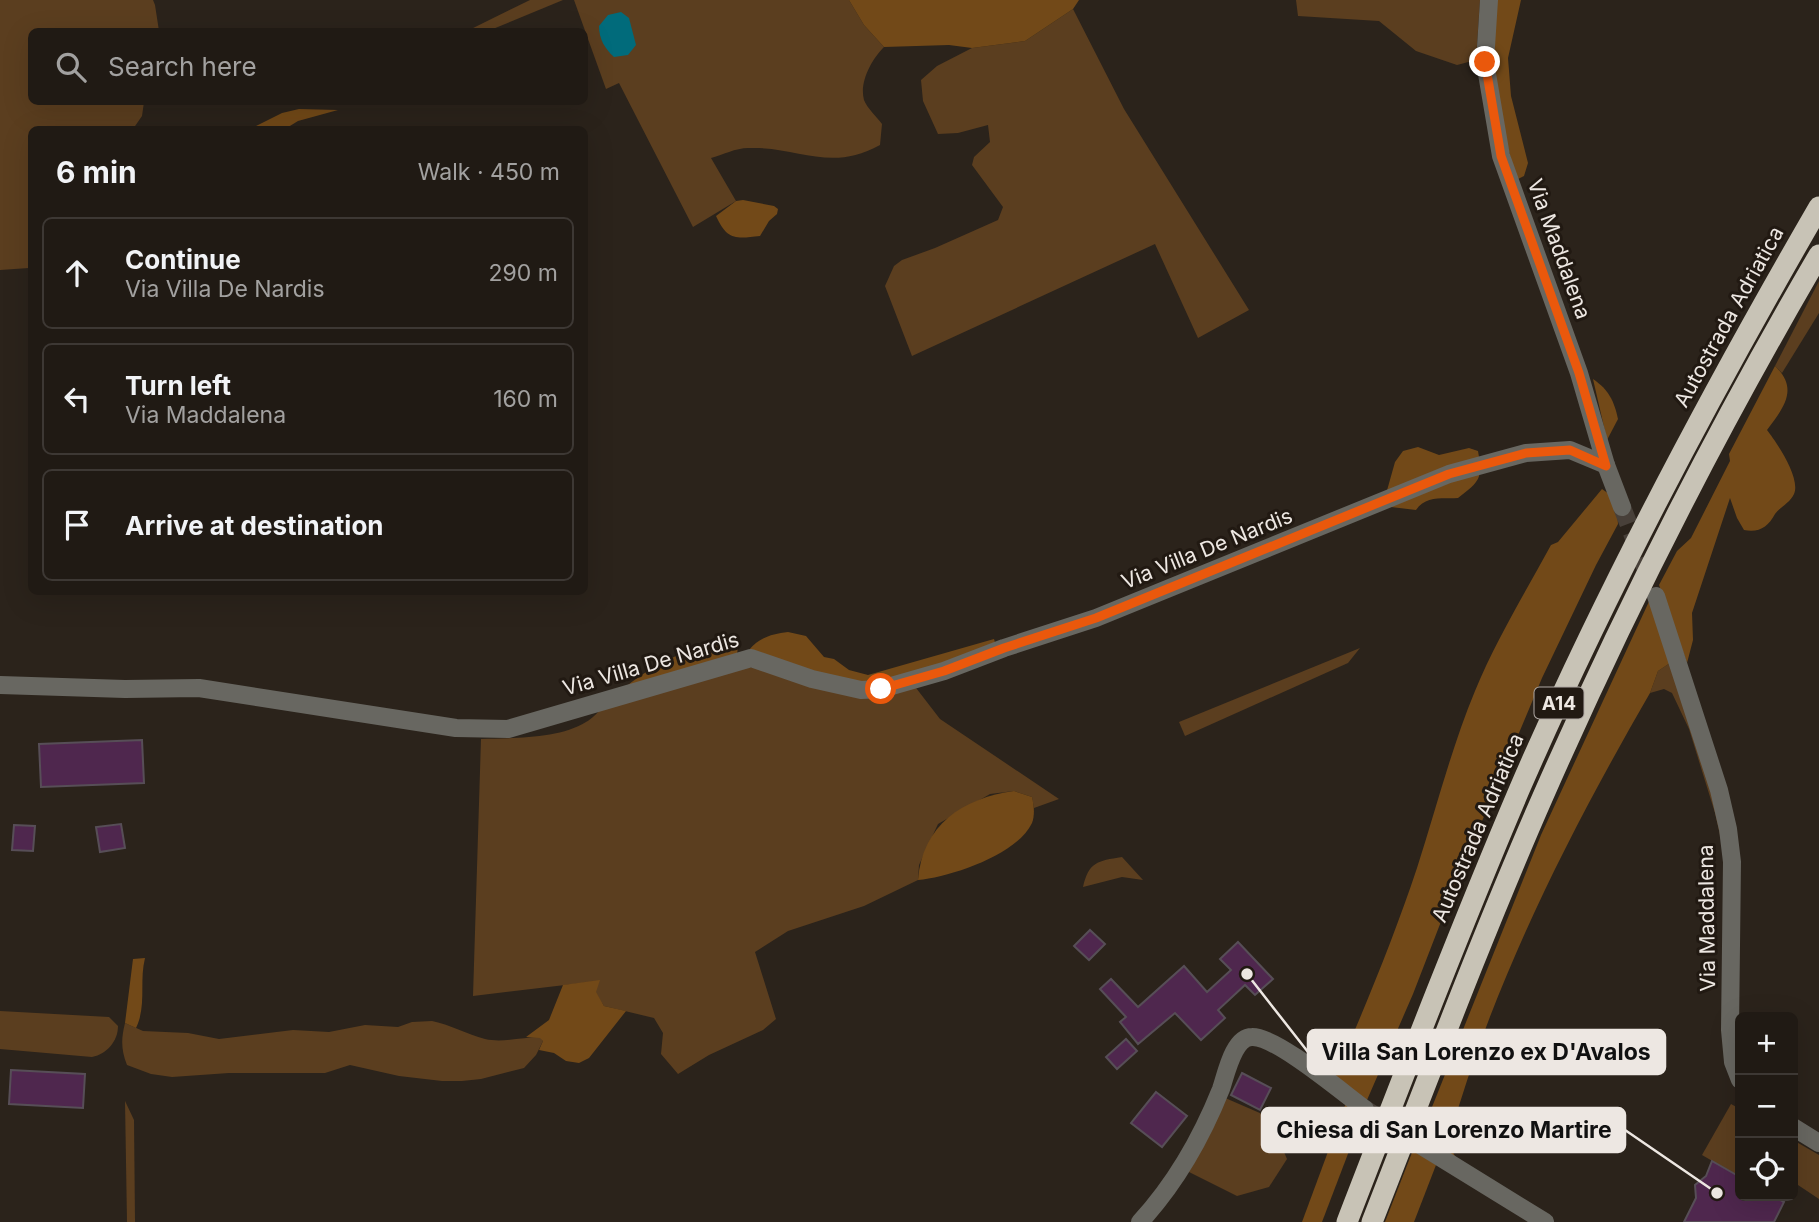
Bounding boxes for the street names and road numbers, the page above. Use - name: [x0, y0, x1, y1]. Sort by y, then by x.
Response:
- street label: Via Maddalena: [1523, 175, 1596, 322]
- street label: Autostrada Adriatica: [1668, 222, 1789, 411]
- street label: Via Villa De Nardis: [1118, 503, 1296, 594]
- street label: Via Villa De Nardis: [560, 626, 742, 701]
- road number: A14: [1534, 688, 1584, 718]
- street label: Autostrada Adriatica: [1426, 730, 1529, 926]
- street label: Via Maddalena: [1693, 844, 1720, 992]

